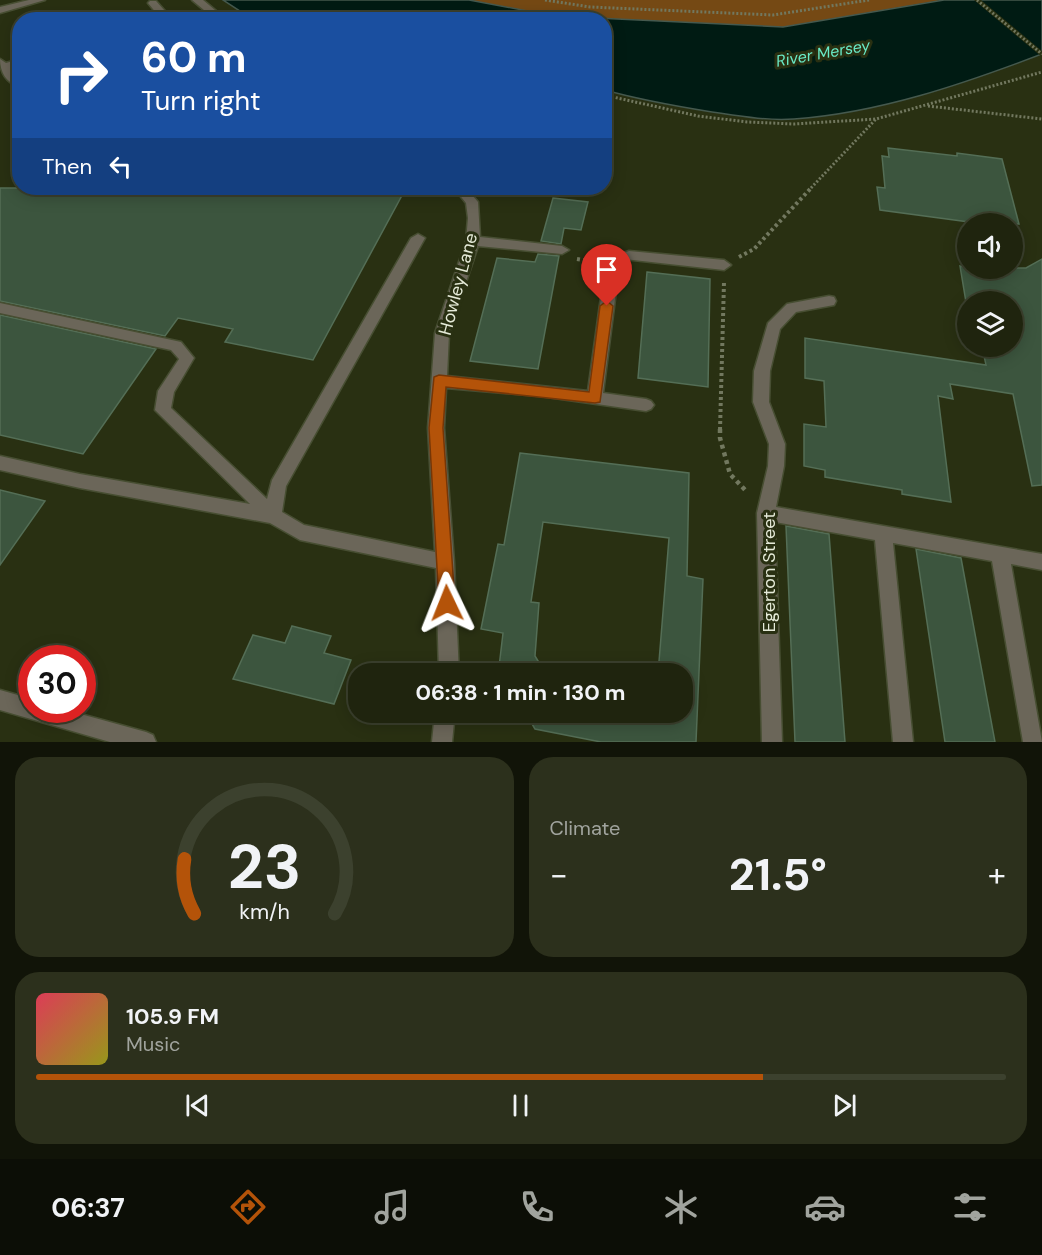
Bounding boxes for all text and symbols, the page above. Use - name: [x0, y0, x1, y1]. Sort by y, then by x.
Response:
- text: 60 m: [141, 30, 247, 85]
- water label: River Mersey: [774, 34, 873, 72]
- icon: right: [42, 36, 120, 114]
- text: Turn right: [141, 83, 261, 118]
- icon: left: [104, 150, 137, 183]
- text: Then: [42, 152, 92, 181]
- map controls: [957, 213, 1023, 357]
- button: sound: [957, 213, 1023, 279]
- street label: Howley Lane: [433, 230, 483, 338]
- pin: [581, 244, 632, 306]
- icon: arrive: [590, 253, 623, 286]
- button: layers: [957, 291, 1023, 357]
- street label: Egerton Street: [757, 512, 781, 632]
- position arrow: [415, 571, 479, 635]
- speed limit sign: 30: [18, 645, 96, 723]
- text: 06:38 · 1 min · 130 m: [415, 678, 626, 707]
- text: Climate: [550, 815, 620, 841]
- text: 23: [227, 826, 301, 907]
- text: 21.5°: [729, 845, 827, 904]
- text: −: [550, 853, 568, 896]
- text: +: [988, 853, 1006, 896]
- text: km/h: [239, 898, 290, 926]
- text: 105.9 FM: [126, 1002, 219, 1031]
- text: Music: [126, 1031, 181, 1057]
- icon: previous: [181, 1089, 214, 1122]
- icon: pause: [504, 1089, 537, 1122]
- icon: next: [828, 1089, 861, 1122]
- icon: directions: [227, 1186, 269, 1228]
- icon: music: [371, 1186, 413, 1228]
- icon: phone: [516, 1186, 558, 1228]
- icon: climate: [660, 1186, 702, 1228]
- icon: car: [804, 1186, 846, 1228]
- icon: filters: [949, 1186, 991, 1228]
- text: 06:37: [51, 1190, 125, 1225]

